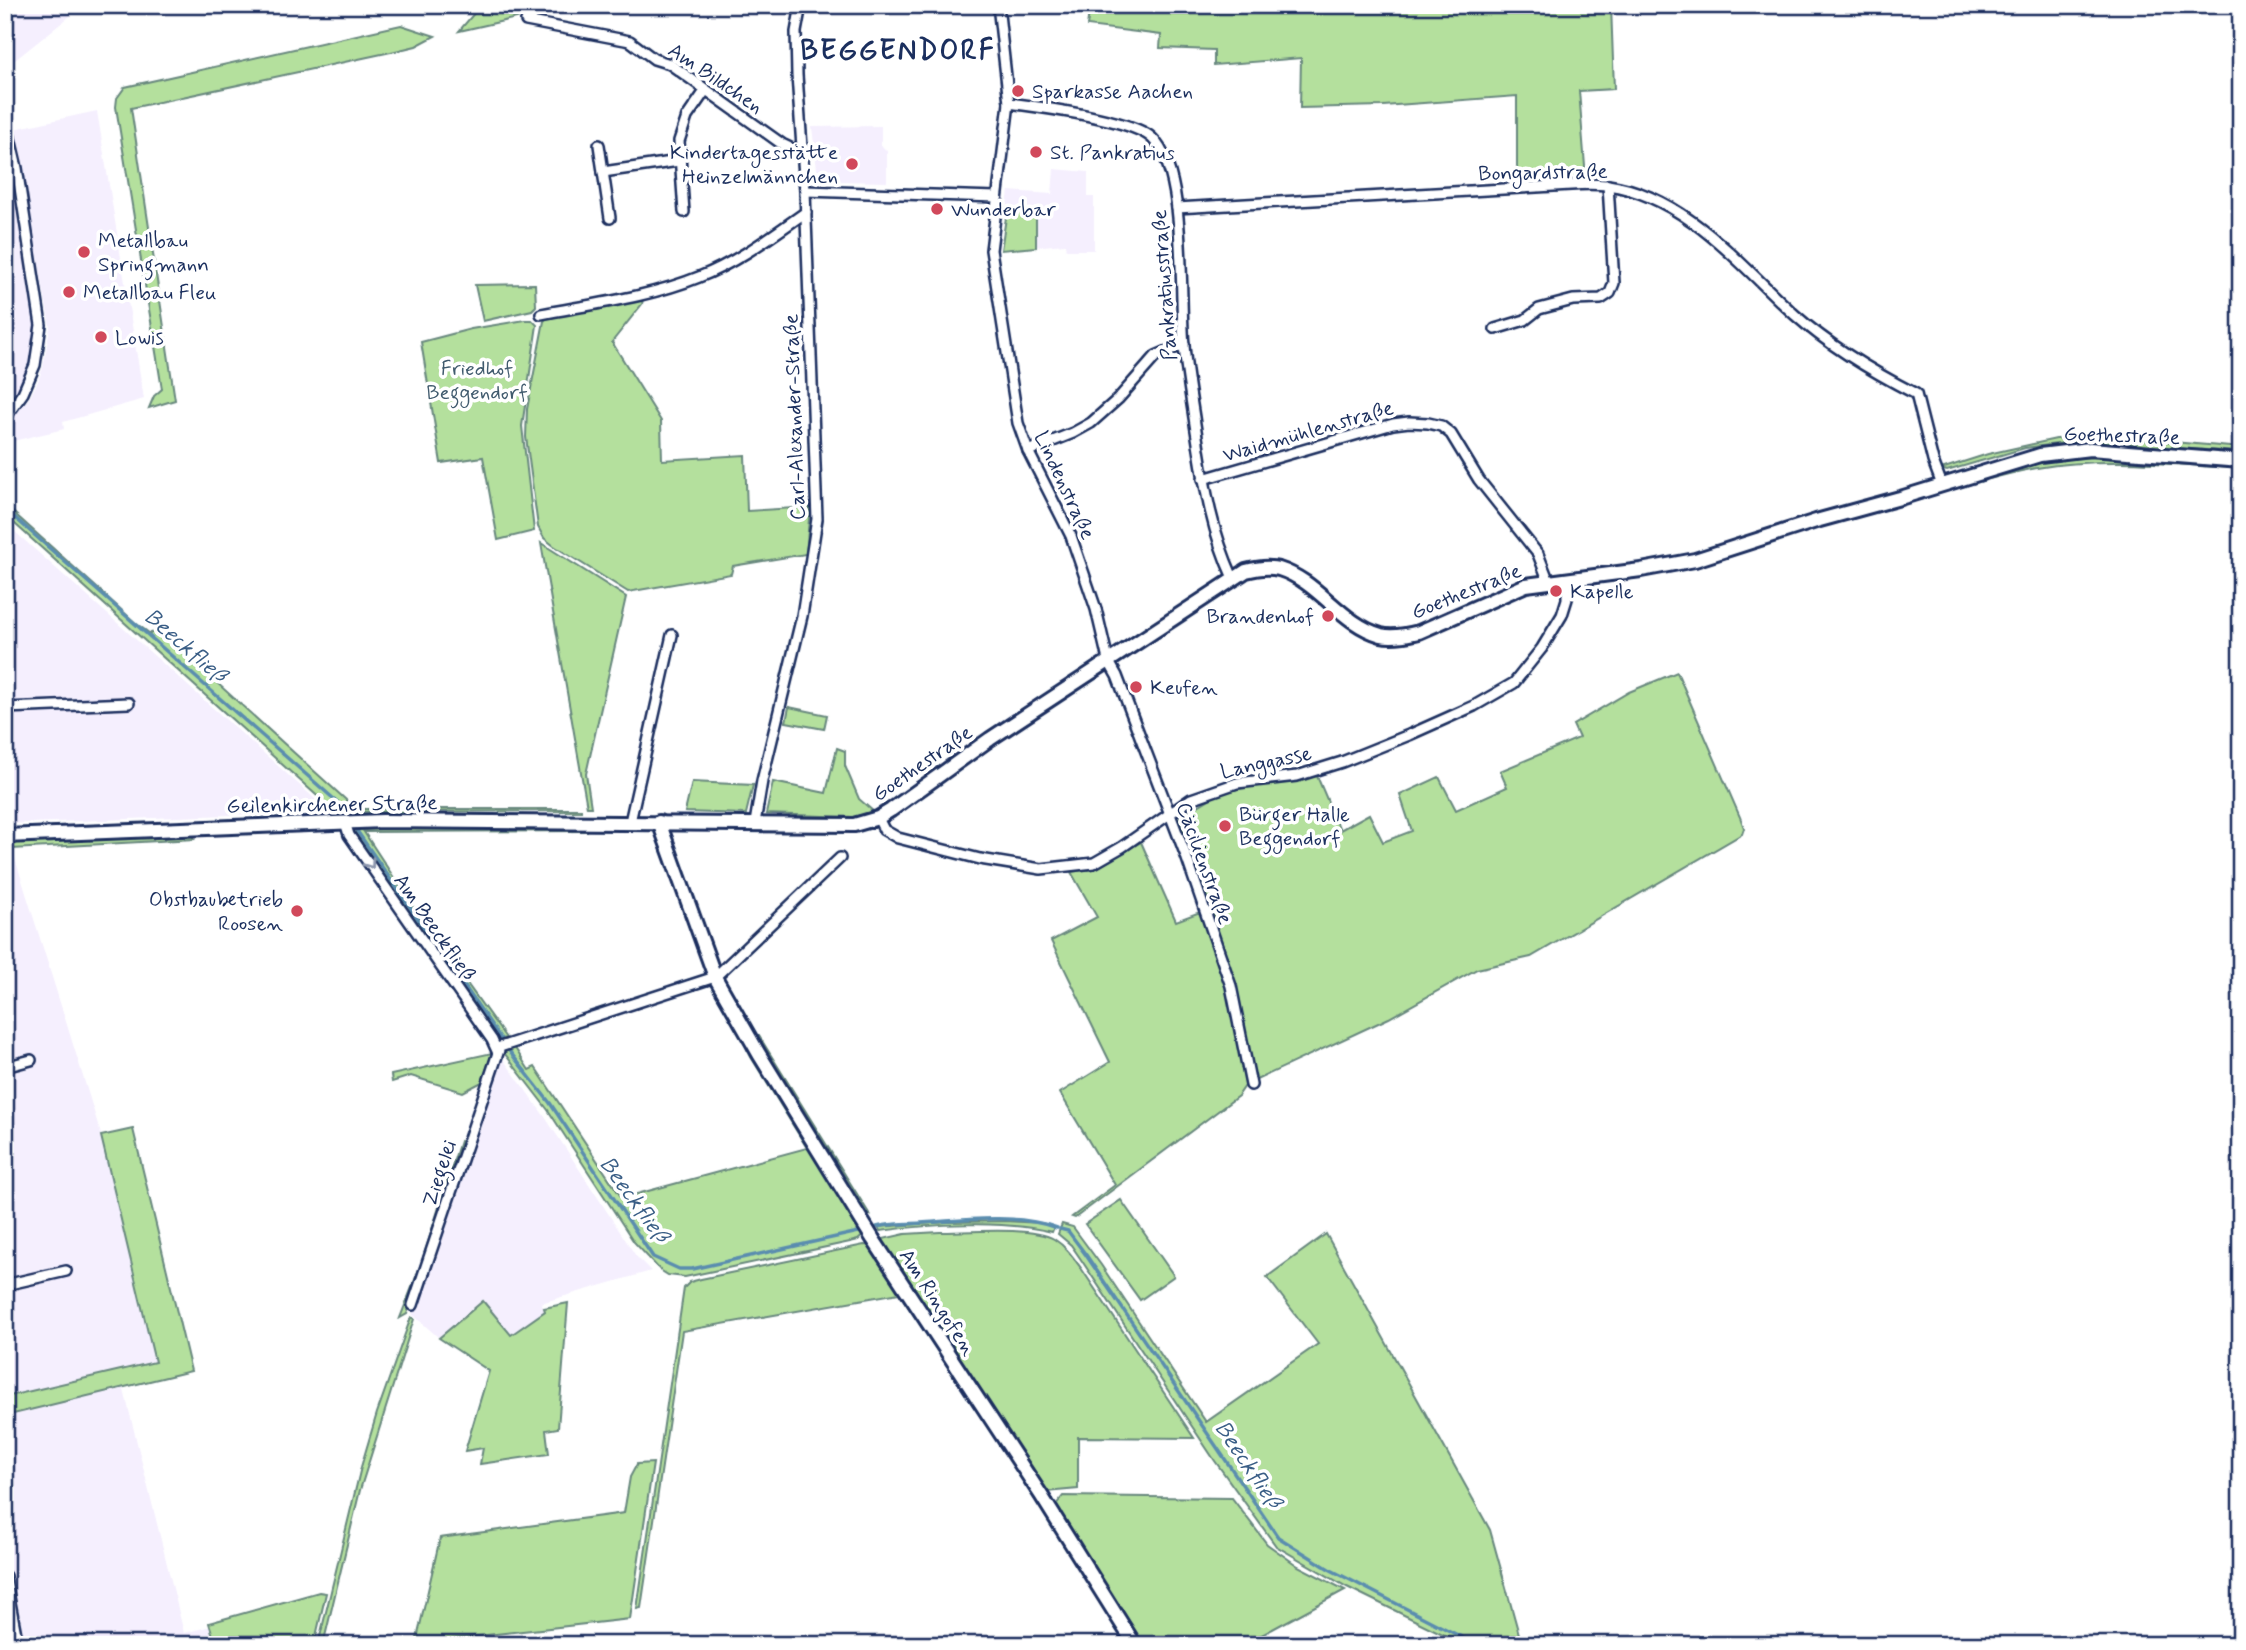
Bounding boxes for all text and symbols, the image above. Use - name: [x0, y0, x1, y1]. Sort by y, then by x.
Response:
- district label: BEGGENDORF: [800, 33, 996, 70]
- street label: Am Bildchen: [662, 37, 769, 121]
- place label: Sparkasse Aachen: [1032, 78, 1193, 106]
- marker: Sparkasse Aachen: [1010, 83, 1026, 99]
- place label: Kindertagesstätte Heinzelmännchen: [670, 139, 838, 191]
- place label: St. Pankratius: [1050, 139, 1175, 167]
- marker: St. Pankratius: [1028, 144, 1044, 160]
- marker: Kindertagesstätte Heinzelmännchen: [844, 156, 860, 172]
- street label: Bongardstraße: [1478, 158, 1608, 189]
- place label: Wunderbar: [951, 196, 1056, 224]
- marker: Wunderbar: [929, 201, 945, 217]
- street label: Pankratiusstraße: [1146, 209, 1184, 361]
- place label: Metallbau Springmann: [98, 227, 209, 281]
- marker: Metallbau Springmann: [76, 244, 92, 260]
- place label: Metallbau Fleu: [83, 279, 217, 307]
- marker: Metallbau Fleu: [61, 284, 77, 300]
- street label: Carl-Alexander-Straße: [777, 313, 813, 521]
- place label: Lowis: [115, 324, 164, 352]
- marker: Lowis: [93, 329, 109, 345]
- park label: Friedhof Beggendorf: [426, 355, 528, 409]
- street label: Waidmühlenstraße: [1220, 394, 1397, 470]
- street label: Goethestraße: [2063, 420, 2181, 452]
- street label: Lindenstraße: [1027, 427, 1101, 544]
- street label: Goethestraße: [1407, 557, 1526, 627]
- place label: Kapelle: [1570, 578, 1634, 606]
- marker: Kapelle: [1548, 583, 1564, 599]
- water label: Beeckfließ: [137, 602, 234, 692]
- place label: Brandenhof: [1206, 603, 1314, 631]
- marker: Brandenhof: [1320, 608, 1336, 624]
- place label: Keufen: [1150, 674, 1218, 702]
- marker: Keufen: [1128, 679, 1144, 695]
- street label: Goethestraße: [867, 719, 978, 809]
- street label: Langgasse: [1218, 740, 1315, 787]
- street label: Geilenkirchener Straße: [226, 789, 438, 821]
- street label: Cäcilienstraße: [1169, 798, 1239, 928]
- place label: Bürger Halle Beggendorf: [1239, 801, 1350, 855]
- marker: Bürger Halle Beggendorf: [1217, 818, 1233, 834]
- one-way arrow: [362, 856, 374, 869]
- street label: Am Beeckfließ: [387, 868, 482, 987]
- place label: Obstbaubetrieb Roosen: [149, 886, 284, 938]
- marker: Obstbaubetrieb Roosen: [289, 903, 305, 919]
- street label: Ziegelei: [416, 1136, 466, 1211]
- water label: Beeckfließ: [592, 1151, 676, 1251]
- street label: Am Ringofen: [892, 1244, 982, 1362]
- water label: Beeckfließ: [1207, 1415, 1289, 1517]

